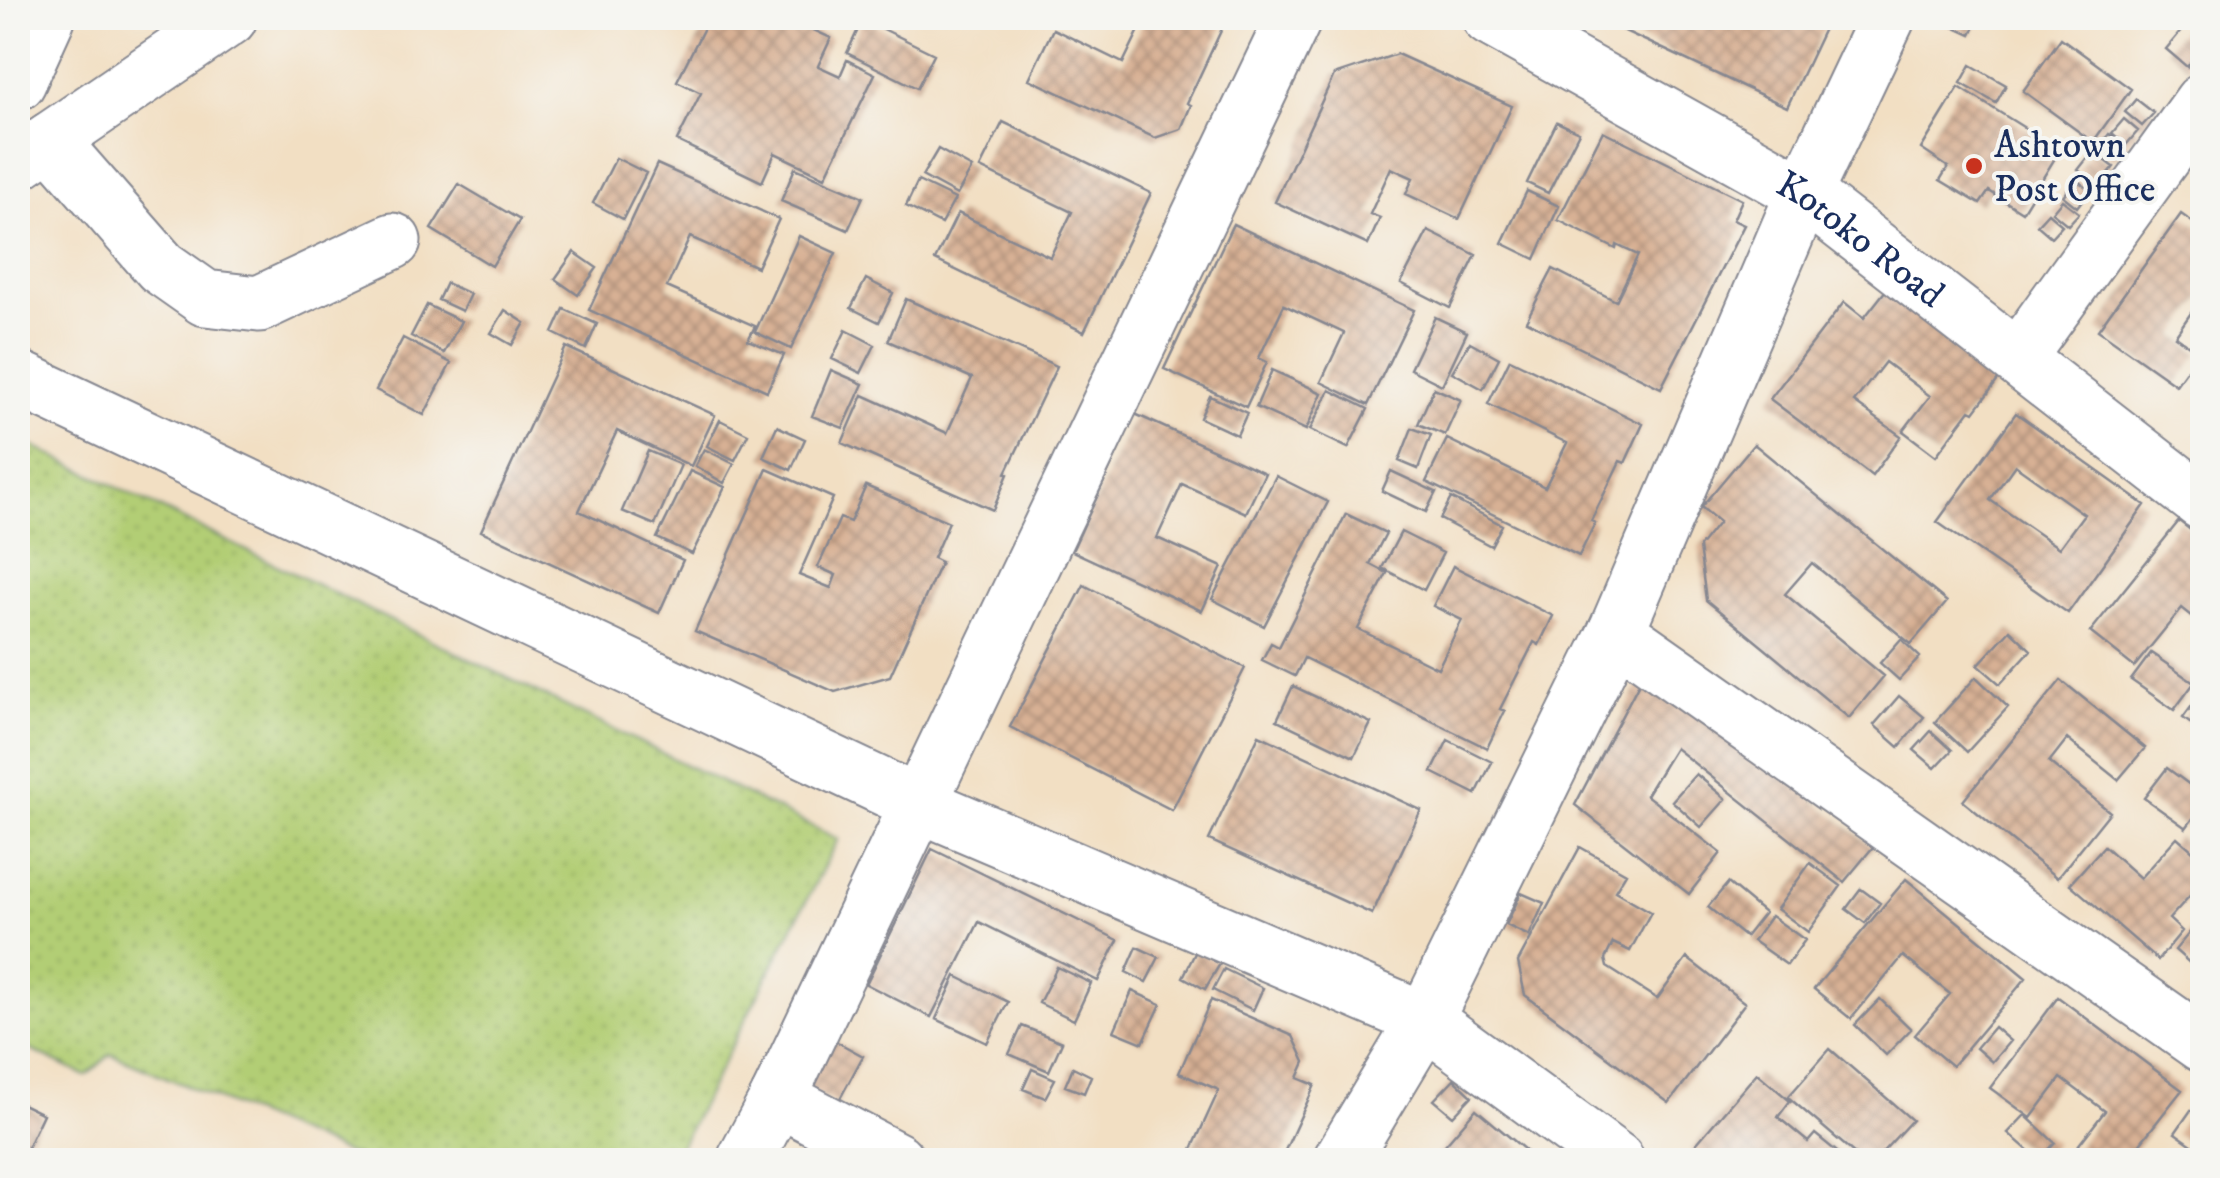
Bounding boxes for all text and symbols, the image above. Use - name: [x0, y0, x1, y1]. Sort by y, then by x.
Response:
- place label: Ashtown Post Office: [1994, 122, 2155, 214]
- marker: Ashtown Post Office: [1963, 155, 1985, 177]
- street label: Kotoko Road: [1768, 161, 1953, 319]

